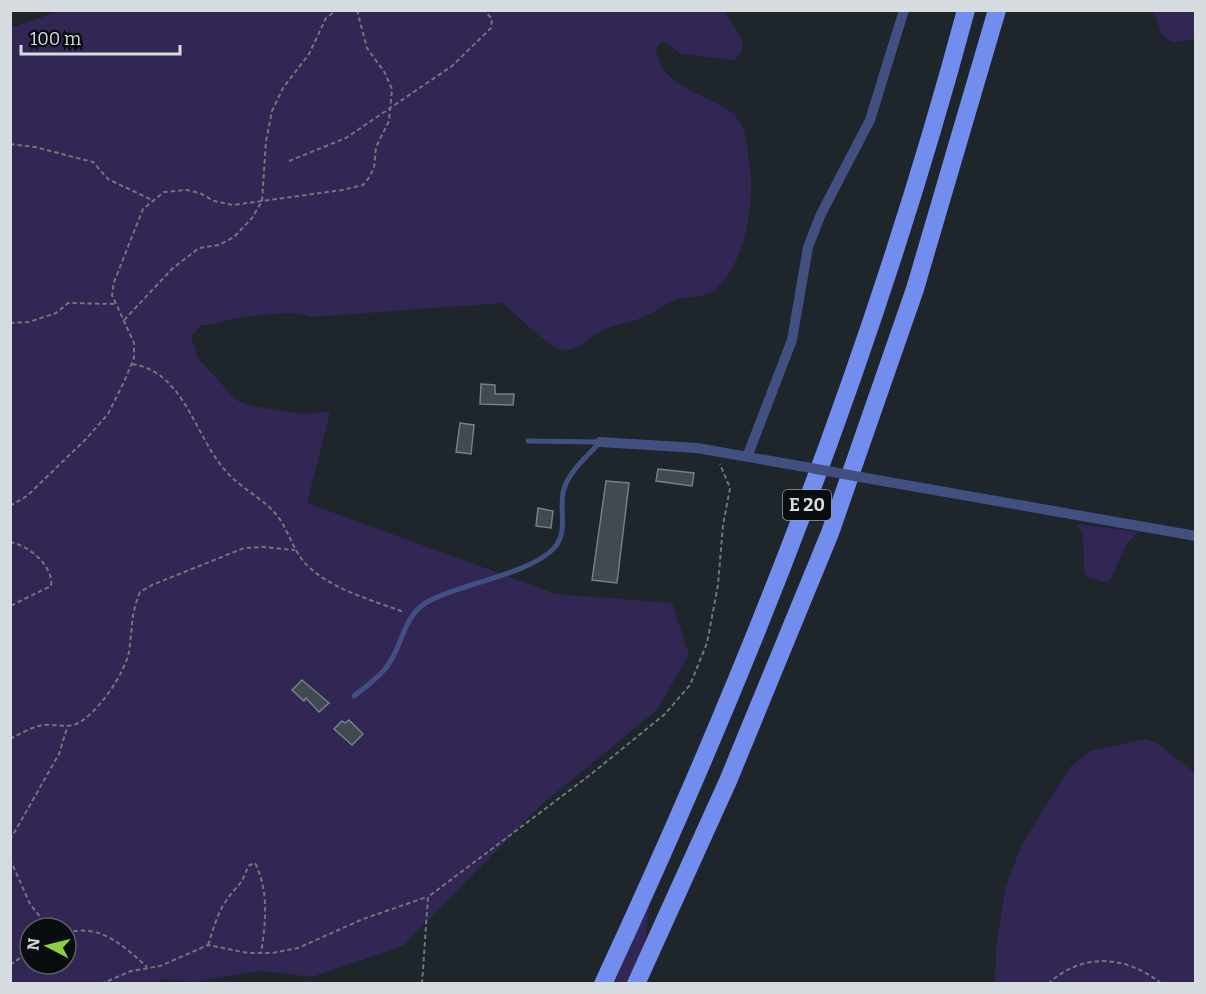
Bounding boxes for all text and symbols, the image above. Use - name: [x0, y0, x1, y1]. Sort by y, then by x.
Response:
- scale bar: [21, 18, 180, 56]
- text: 100 m: [30, 28, 81, 50]
- road number: E 20: [783, 490, 831, 520]
- north arrow: [18, 916, 78, 976]
- text: N: [23, 937, 44, 952]

